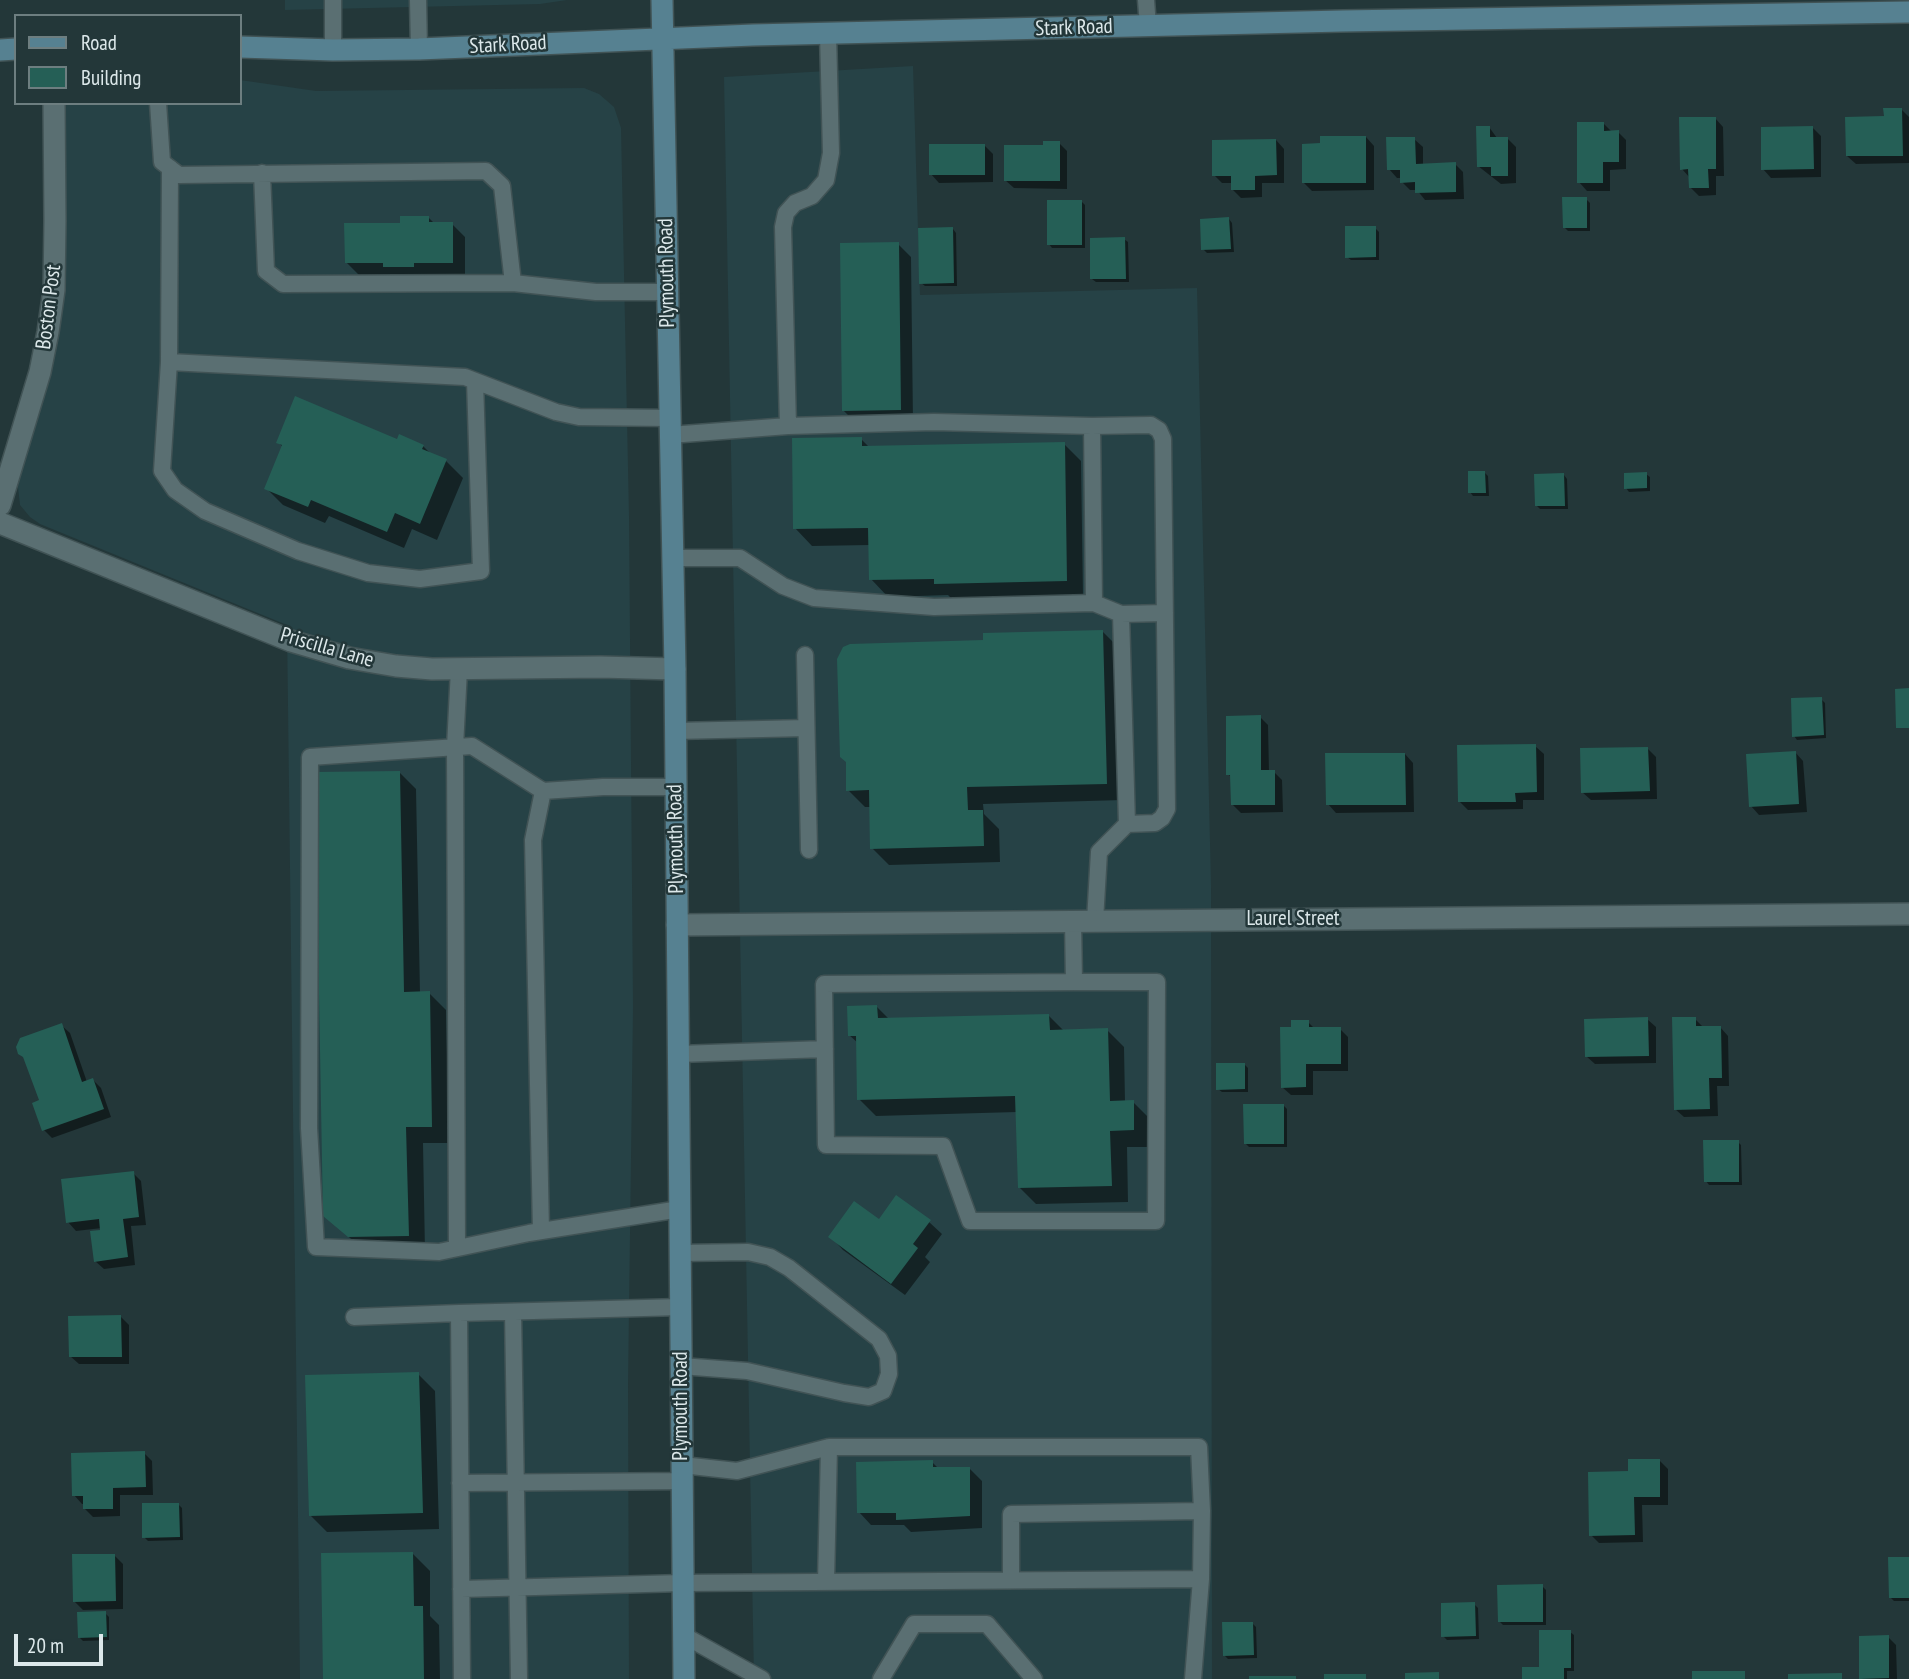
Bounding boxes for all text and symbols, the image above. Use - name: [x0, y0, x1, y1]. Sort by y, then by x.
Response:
- legend: [14, 14, 242, 105]
- street label: Stark Road: [1035, 14, 1113, 42]
- text: Road: [81, 29, 117, 56]
- street label: Stark Road: [469, 30, 547, 60]
- text: Building: [81, 64, 141, 91]
- street label: Plymouth Road: [653, 218, 681, 328]
- street label: Boston Post: [31, 263, 67, 351]
- street label: Priscilla Lane: [278, 623, 376, 673]
- street label: Plymouth Road: [662, 784, 690, 894]
- street label: Laurel Street: [1246, 906, 1340, 932]
- street label: Plymouth Road: [668, 1351, 694, 1461]
- scale bar: [18, 1620, 107, 1664]
- text: 20 m: [27, 1632, 64, 1659]

